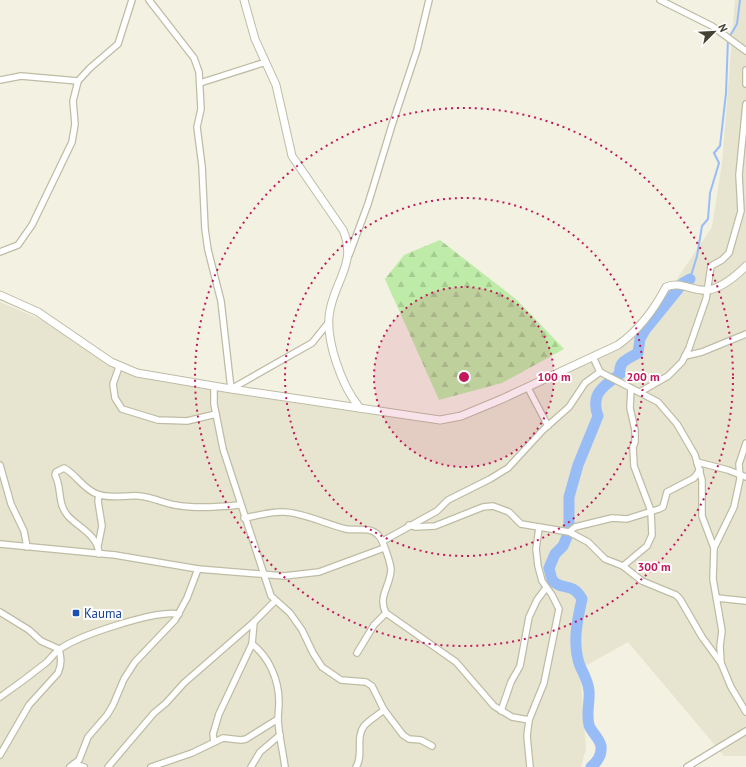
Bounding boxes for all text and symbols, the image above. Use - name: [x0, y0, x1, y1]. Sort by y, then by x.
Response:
- north arrow: [694, 12, 734, 52]
- text: N: [715, 22, 731, 34]
- text: 100 m: [537, 369, 571, 384]
- text: 200 m: [626, 369, 660, 384]
- centre of rings: [457, 370, 471, 384]
- text: 300 m: [637, 559, 671, 574]
- place label: Kauma: [84, 605, 122, 622]
- marker: Kauma: [71, 608, 81, 618]

